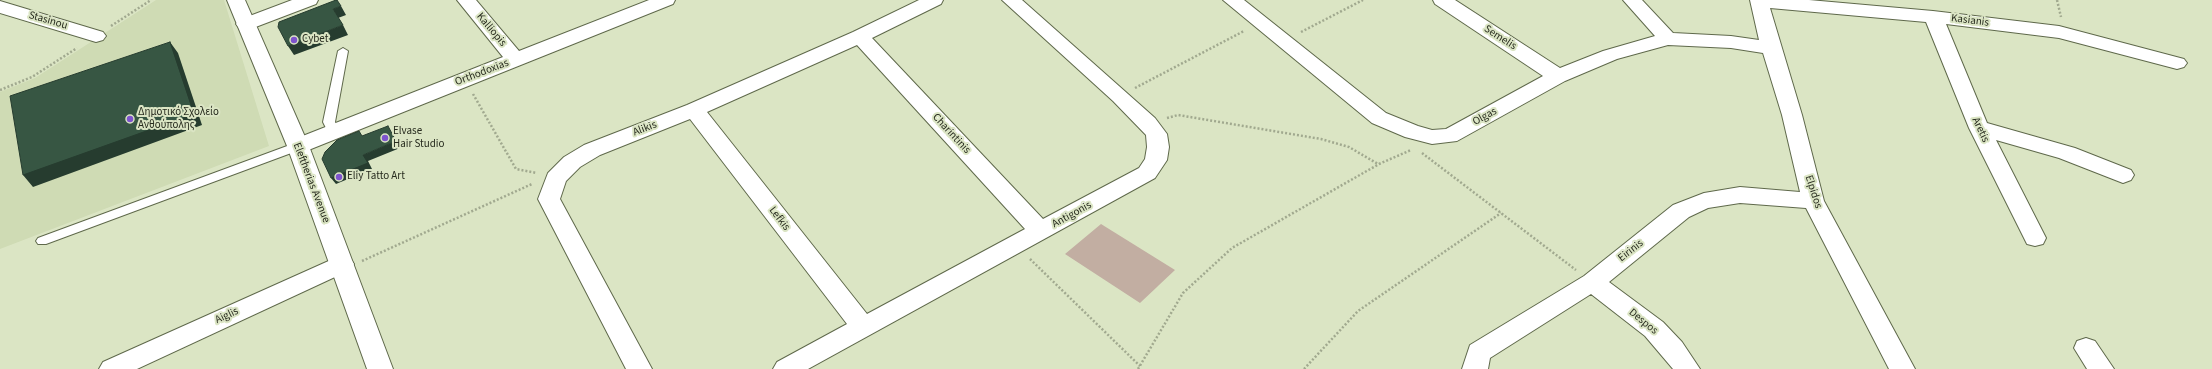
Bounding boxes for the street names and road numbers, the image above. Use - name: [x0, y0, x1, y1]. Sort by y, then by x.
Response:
- street label: Stasinou: [27, 9, 69, 33]
- street label: Kalliopis: [473, 11, 509, 49]
- street label: Kasianis: [1950, 12, 1990, 30]
- street label: Semelis: [1481, 23, 1519, 53]
- street label: Orthodoxias: [453, 57, 511, 89]
- street label: Olgas: [1471, 105, 1499, 129]
- street label: Charintinis: [929, 111, 973, 157]
- street label: Aretis: [1969, 115, 1991, 145]
- street label: Alikis: [631, 118, 659, 140]
- street label: Eleftherias Avenue: [290, 141, 332, 225]
- street label: Elpidos: [1801, 174, 1825, 210]
- street label: Antigonis: [1050, 199, 1094, 231]
- street label: Lefkis: [766, 204, 792, 234]
- street label: Eirinis: [1616, 237, 1646, 265]
- street label: Aiglis: [213, 305, 241, 327]
- street label: Despos: [1626, 306, 1660, 338]

